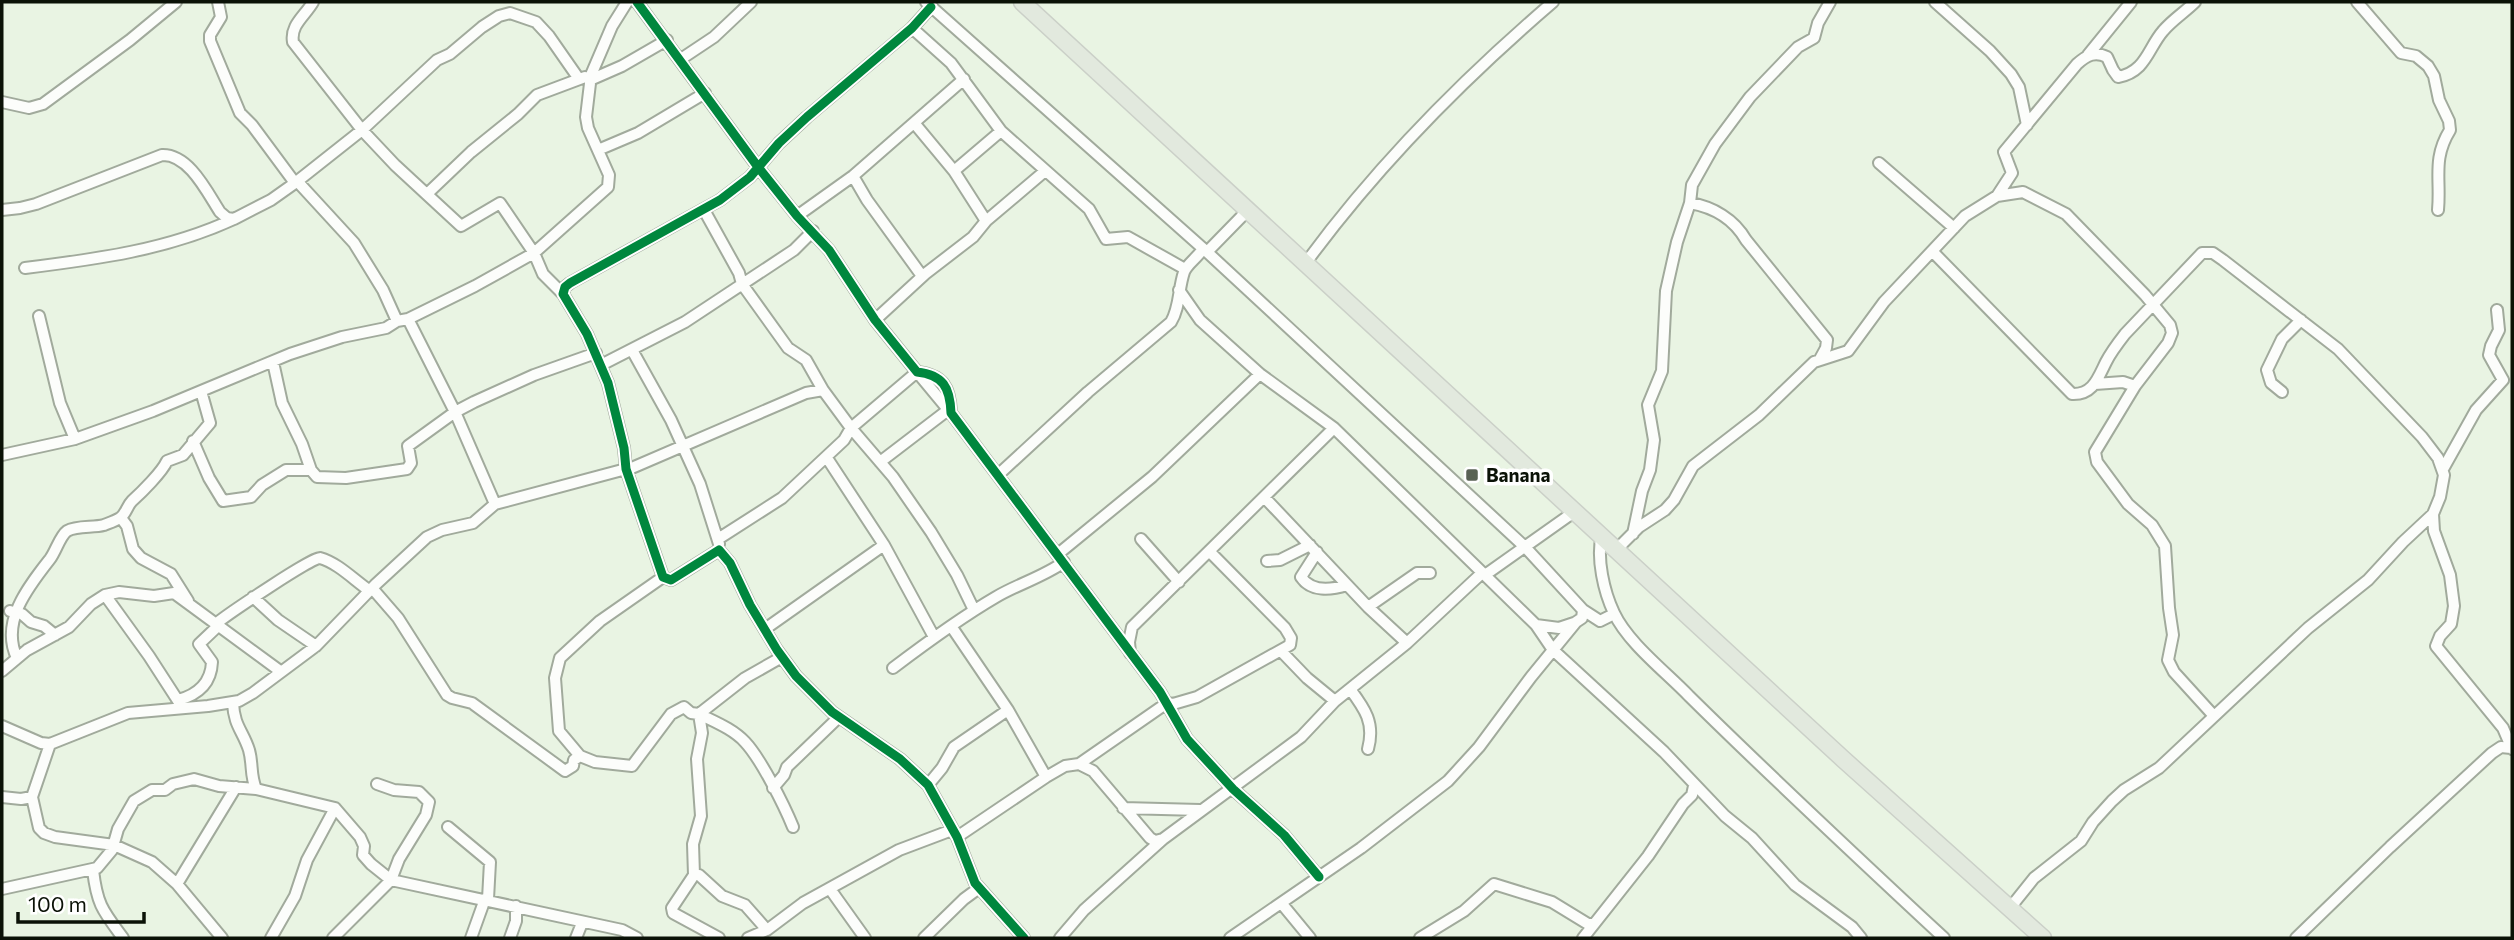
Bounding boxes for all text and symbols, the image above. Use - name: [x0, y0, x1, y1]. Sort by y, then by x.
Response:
- place label: Banana: [1486, 463, 1551, 486]
- marker: Banana: [1464, 467, 1480, 483]
- scale bar: [18, 880, 144, 924]
- text: 100 m: [28, 891, 87, 916]

